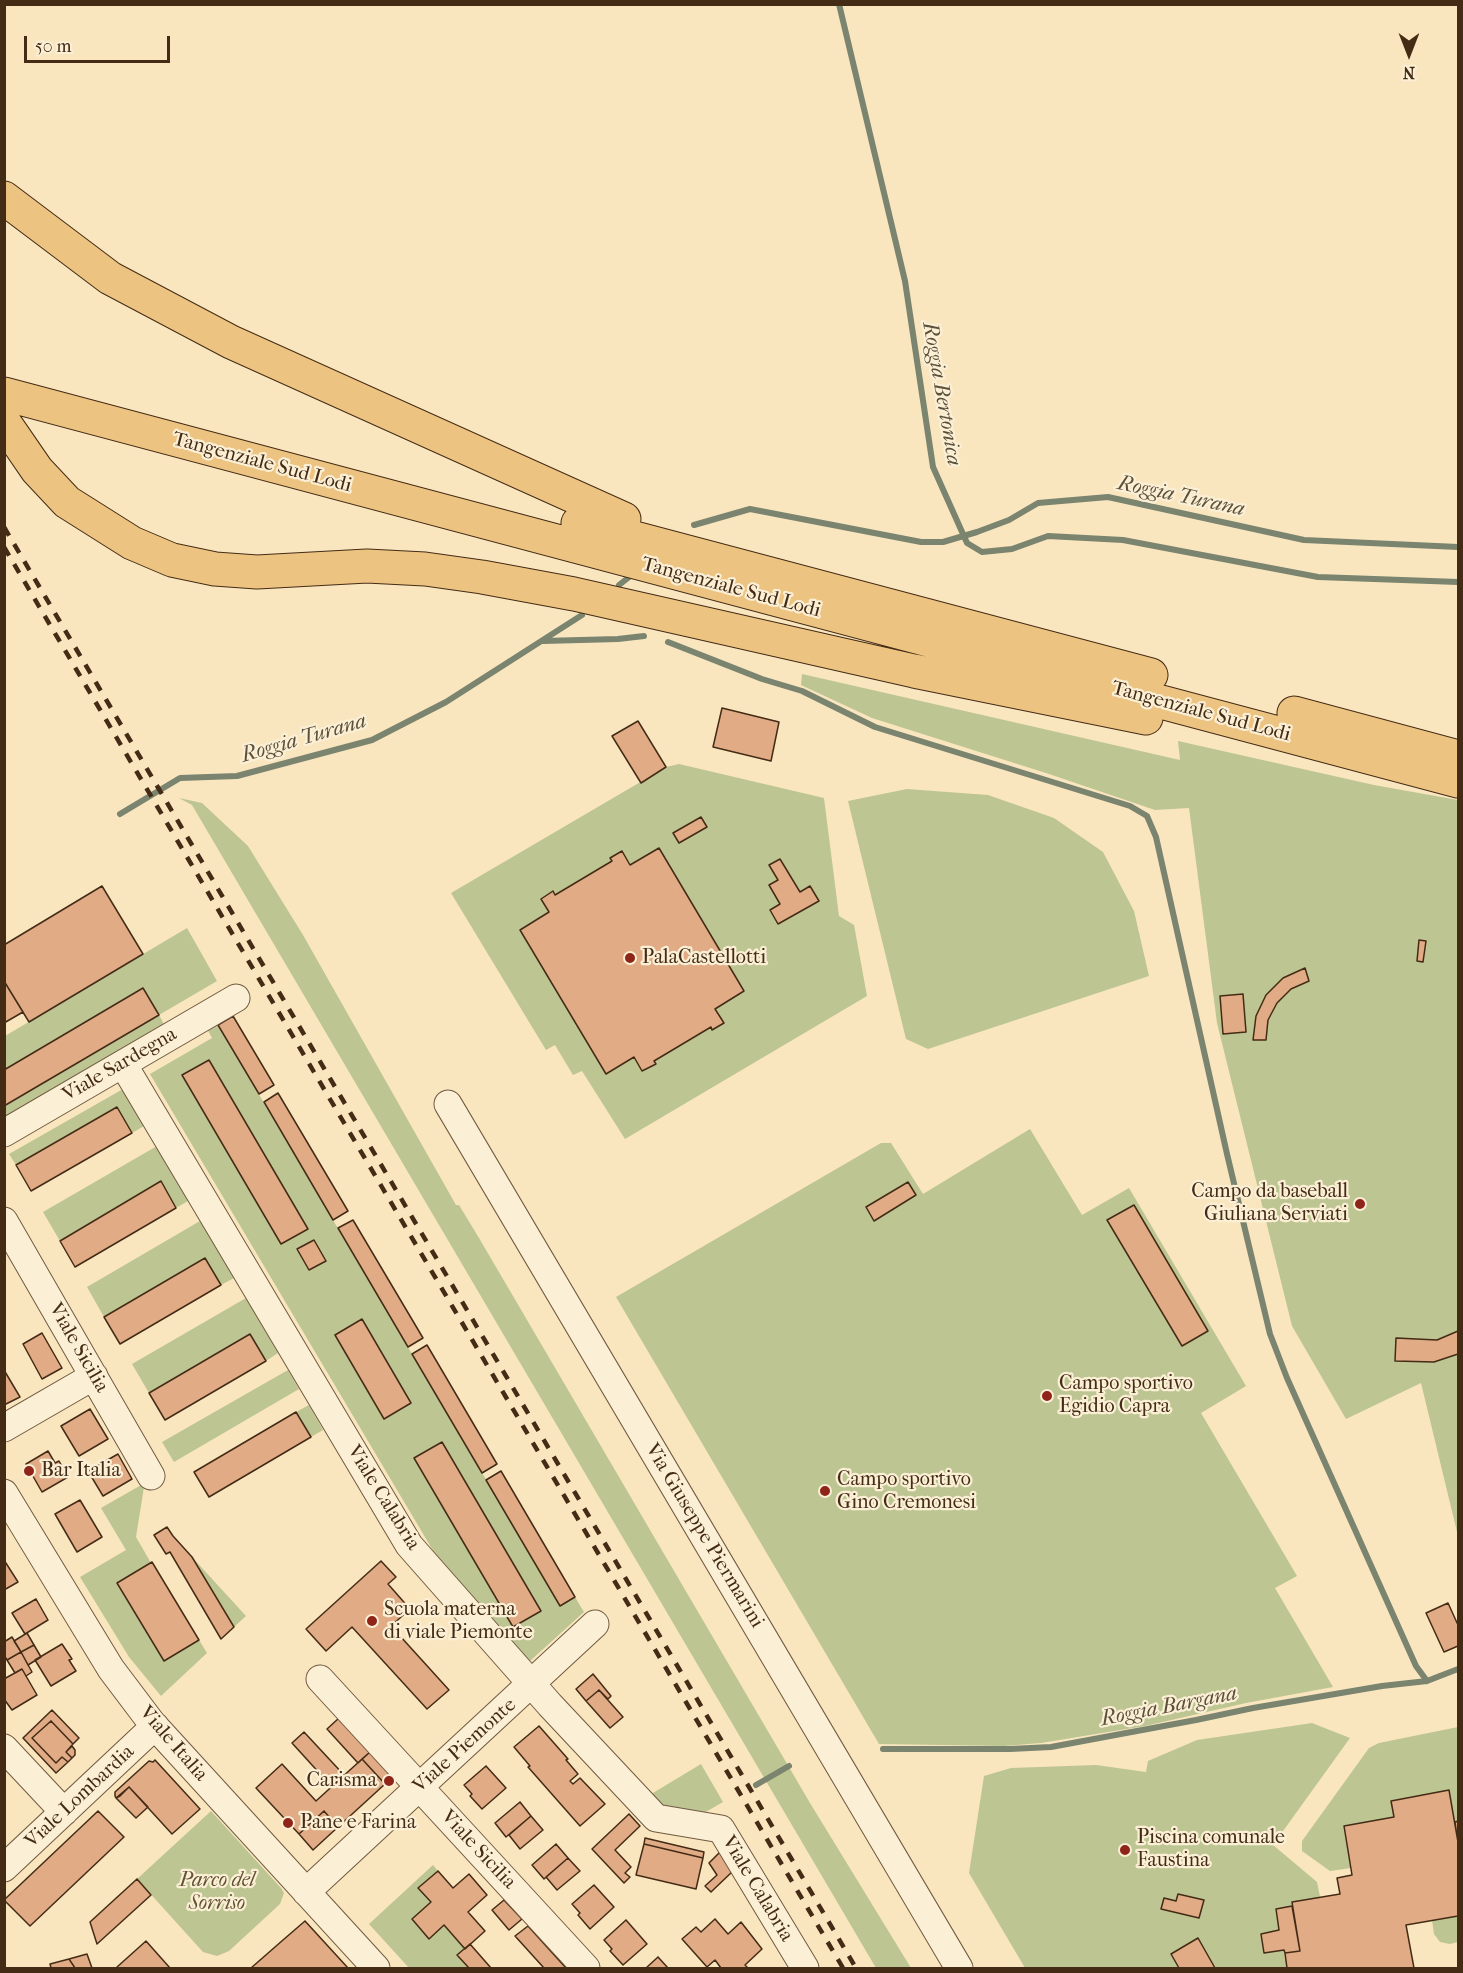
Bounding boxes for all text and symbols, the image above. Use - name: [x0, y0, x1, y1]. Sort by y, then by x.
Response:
- scale bar: [27, 24, 172, 62]
- north arrow: [1379, 24, 1439, 84]
- text: 50 m: [35, 36, 71, 57]
- text: N: [1403, 63, 1415, 82]
- water label: Roggia Bertonica: [916, 320, 966, 468]
- street label: Tangenziale Sud Lodi: [170, 428, 354, 498]
- water label: Roggia Turana: [1115, 471, 1247, 523]
- street label: Tangenziale Sud Lodi: [639, 553, 823, 623]
- street label: Tangenziale Sud Lodi: [1109, 677, 1293, 747]
- water label: Roggia Turana: [239, 709, 369, 769]
- place label: PalaCastellotti: [642, 946, 766, 970]
- marker: PalaCastellotti: [623, 951, 637, 965]
- street label: Viale Sardegna: [59, 1023, 181, 1107]
- place label: Campo da baseball Giuliana Serviati: [1191, 1180, 1348, 1227]
- marker: Campo da baseball Giuliana Serviati: [1353, 1197, 1367, 1211]
- street label: Viale Sicilia: [43, 1299, 113, 1397]
- place label: Campo sportivo Egidio Capra: [1059, 1372, 1193, 1419]
- marker: Campo sportivo Egidio Capra: [1040, 1389, 1054, 1403]
- street label: Via Giuseppe Piermarini: [639, 1439, 769, 1633]
- street label: Viale Calabria: [341, 1441, 425, 1555]
- place label: Bar Italia: [41, 1459, 121, 1483]
- marker: Bar Italia: [22, 1464, 36, 1478]
- place label: Campo sportivo Gino Cremonesi: [837, 1468, 976, 1515]
- marker: Campo sportivo Gino Cremonesi: [818, 1484, 832, 1498]
- place label: Scuola materna di viale Piemonte: [384, 1598, 533, 1645]
- marker: Scuola materna di viale Piemonte: [365, 1614, 379, 1628]
- water label: Roggia Bargana: [1099, 1681, 1239, 1733]
- street label: Viale Piemonte: [408, 1693, 522, 1799]
- street label: Viale Italia: [134, 1701, 212, 1787]
- street label: Viale Lombardia: [20, 1740, 140, 1854]
- place label: Carisma: [307, 1769, 377, 1793]
- marker: Carisma: [382, 1774, 396, 1788]
- street label: Viale Sicilia: [435, 1806, 521, 1894]
- place label: Pane e Farina: [300, 1811, 416, 1835]
- marker: Pane e Farina: [281, 1816, 295, 1830]
- place label: Piscina comunale Faustina: [1137, 1826, 1285, 1873]
- street label: Viale Calabria: [716, 1832, 798, 1946]
- marker: Piscina comunale Faustina: [1118, 1843, 1132, 1857]
- park label: Parco del Sorriso: [179, 1869, 255, 1916]

